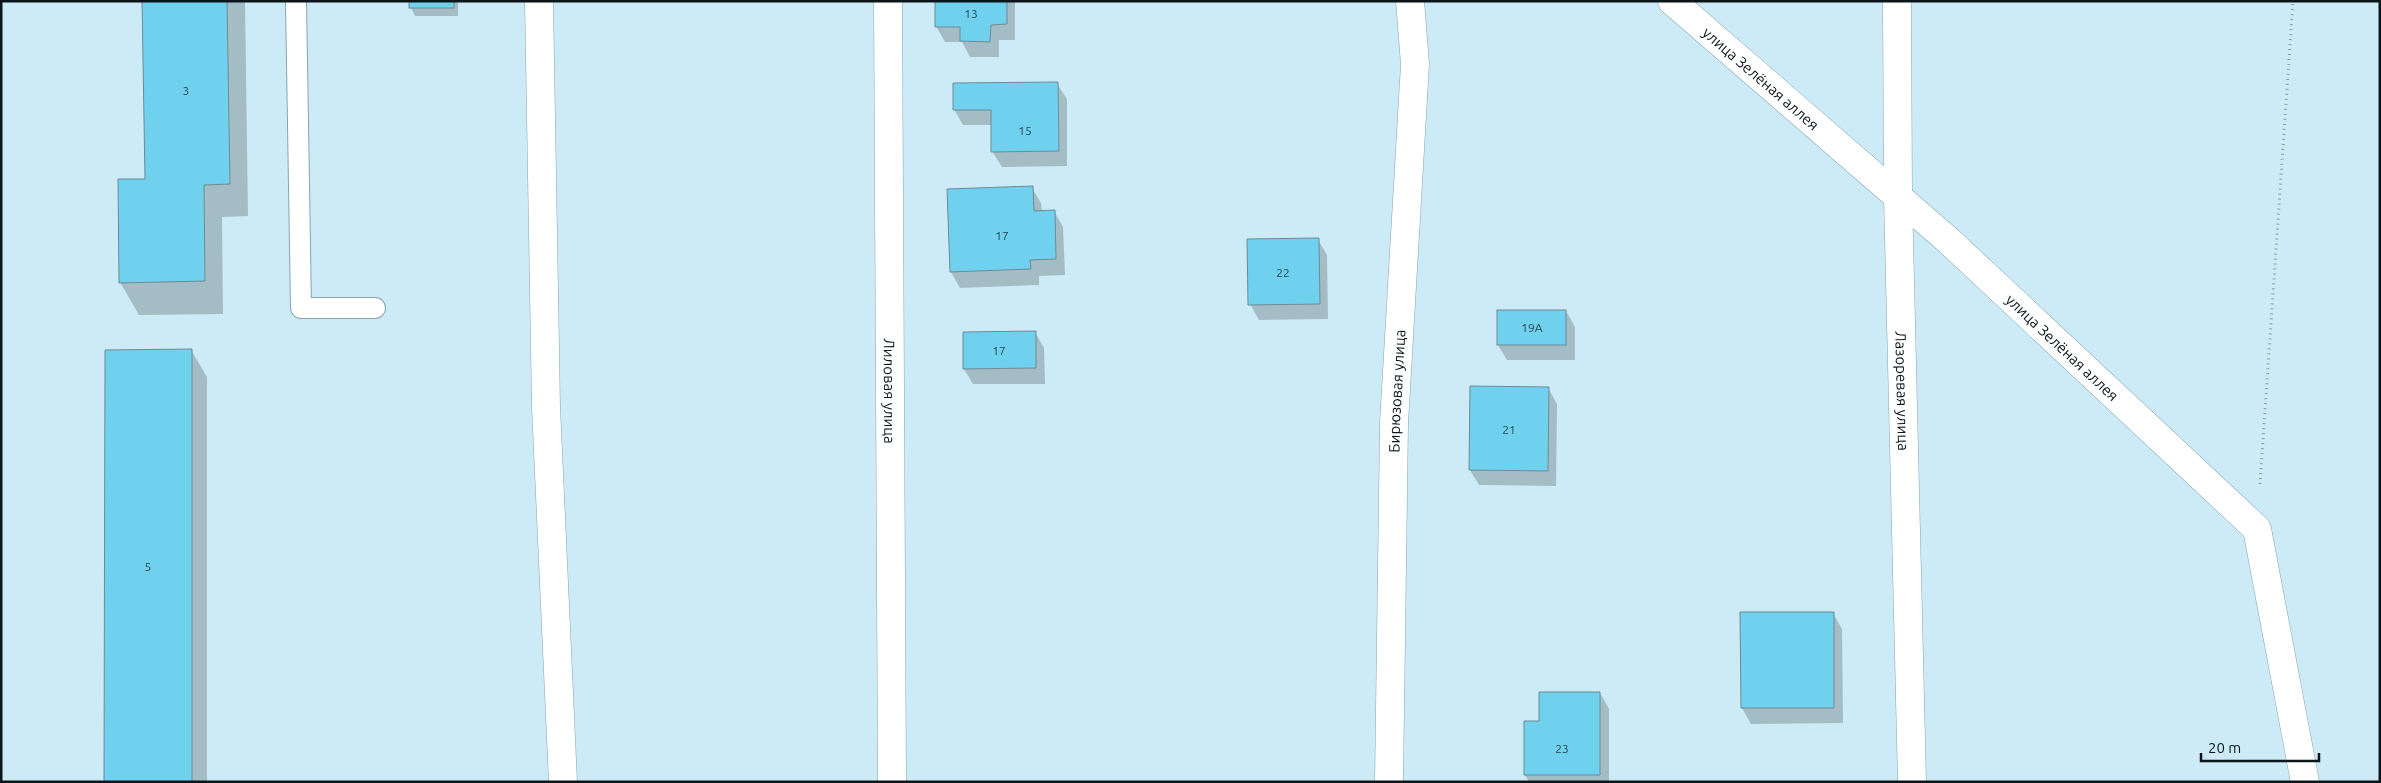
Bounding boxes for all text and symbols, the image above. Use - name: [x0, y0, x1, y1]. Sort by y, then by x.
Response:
- house number: 13: [964, 7, 978, 20]
- street label: улица Зелёная аллея: [1700, 23, 1823, 133]
- house number: 3: [183, 84, 189, 97]
- house number: 15: [1018, 124, 1032, 137]
- house number: 17: [995, 229, 1009, 242]
- house number: 22: [1276, 266, 1290, 279]
- street label: улица Зелёная аллея: [2003, 290, 2122, 404]
- house number: 19А: [1521, 321, 1543, 334]
- street label: Бирюзовая улица: [1385, 329, 1408, 453]
- street label: Лазоревая улица: [1893, 331, 1913, 451]
- street label: Лиловая улица: [881, 338, 899, 444]
- house number: 17: [992, 344, 1006, 357]
- house number: 21: [1502, 423, 1516, 436]
- house number: 5: [145, 560, 151, 573]
- scale bar: [2201, 730, 2318, 762]
- text: 20 m: [2208, 739, 2241, 756]
- house number: 23: [1555, 742, 1569, 755]

